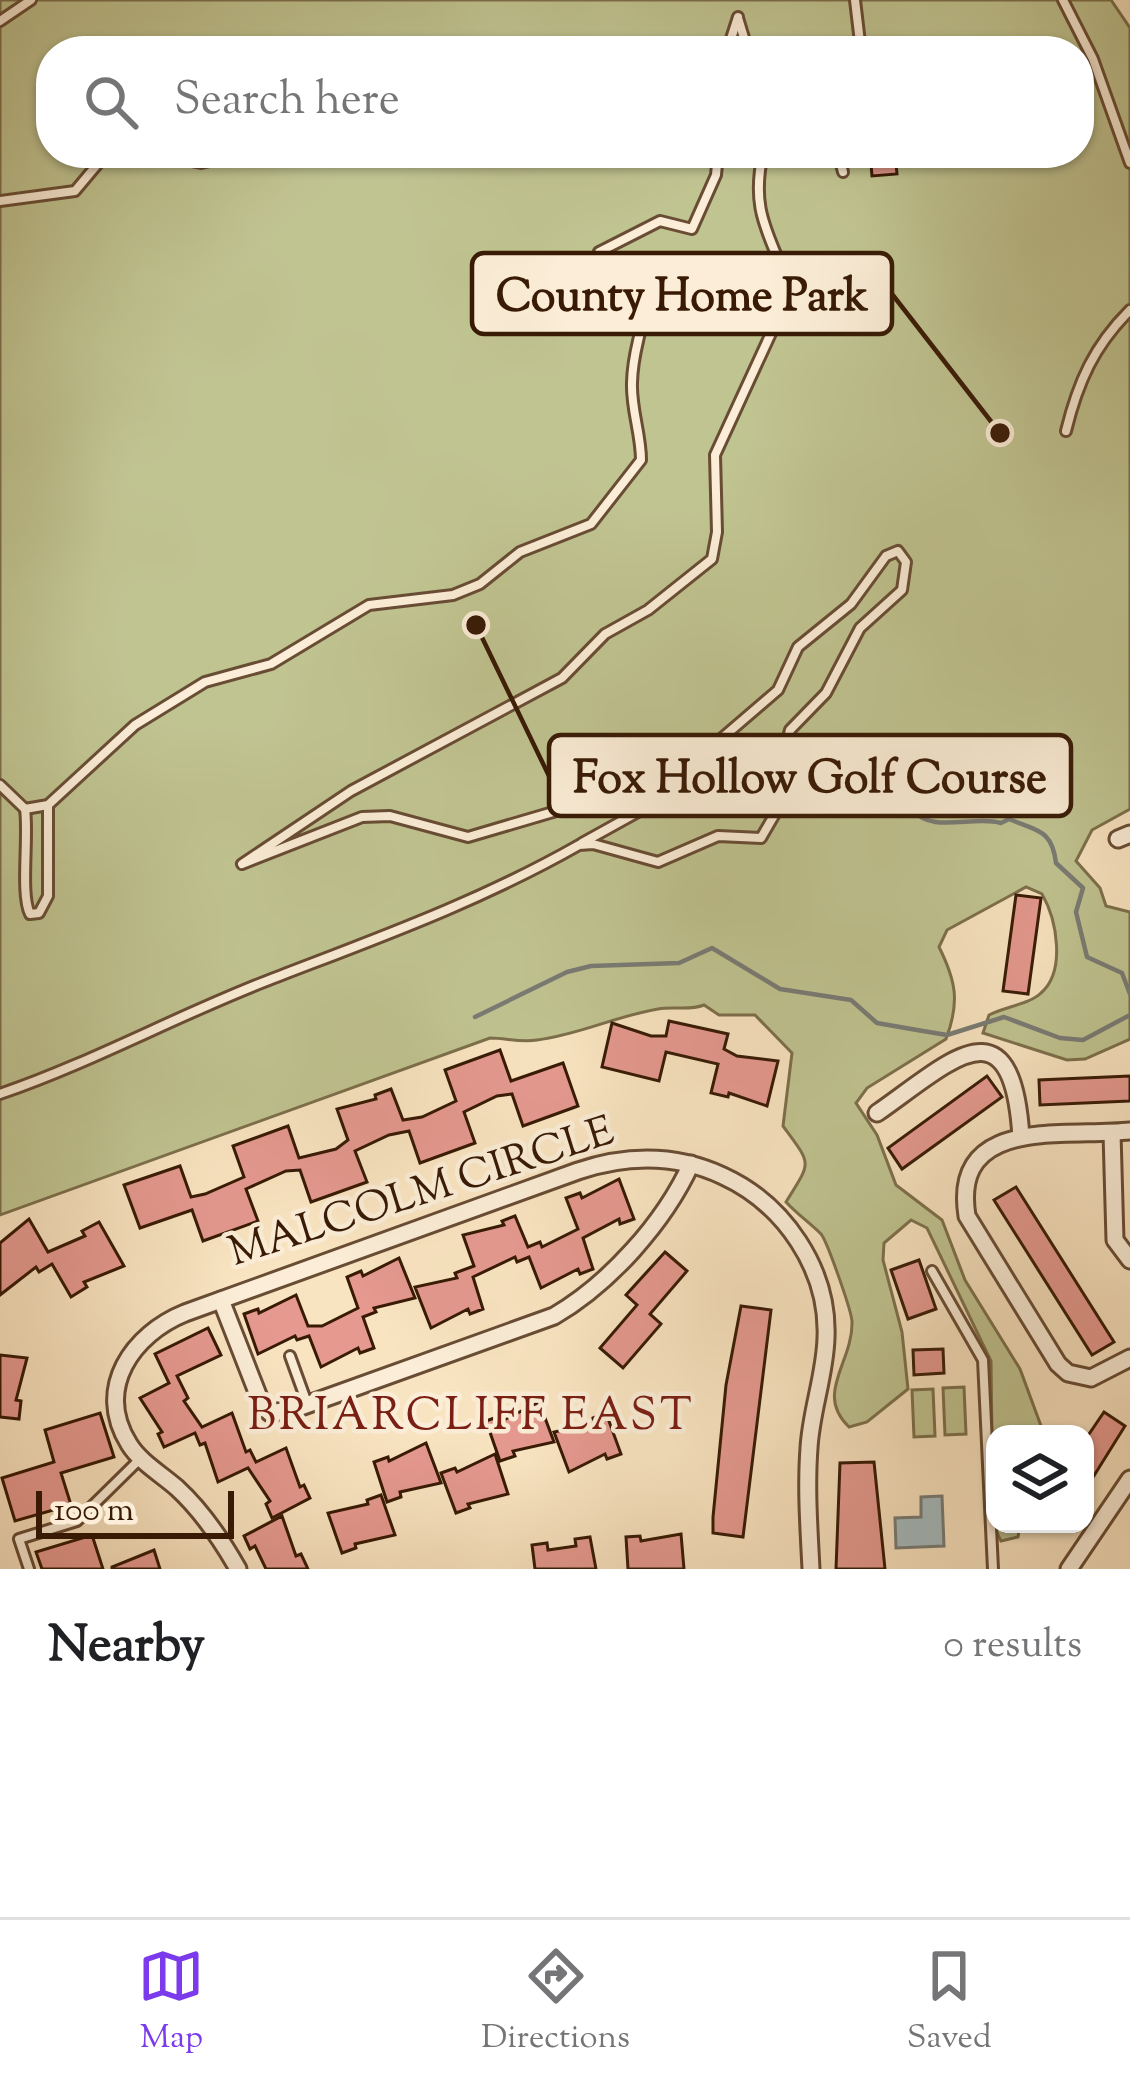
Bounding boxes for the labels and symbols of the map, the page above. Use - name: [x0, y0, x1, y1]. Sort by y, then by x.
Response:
- callout: County Home Park: [472, 253, 892, 334]
- text: County Home Park: [496, 267, 869, 332]
- callout: Fox Hollow Golf Course: [549, 735, 1071, 816]
- text: Fox Hollow Golf Course: [573, 749, 1047, 814]
- street label: MALCOLM CIRCLE: [222, 1103, 622, 1285]
- district label: BRIARCLIFF EAST: [247, 1386, 695, 1451]
- scale bar: [36, 1485, 234, 1538]

